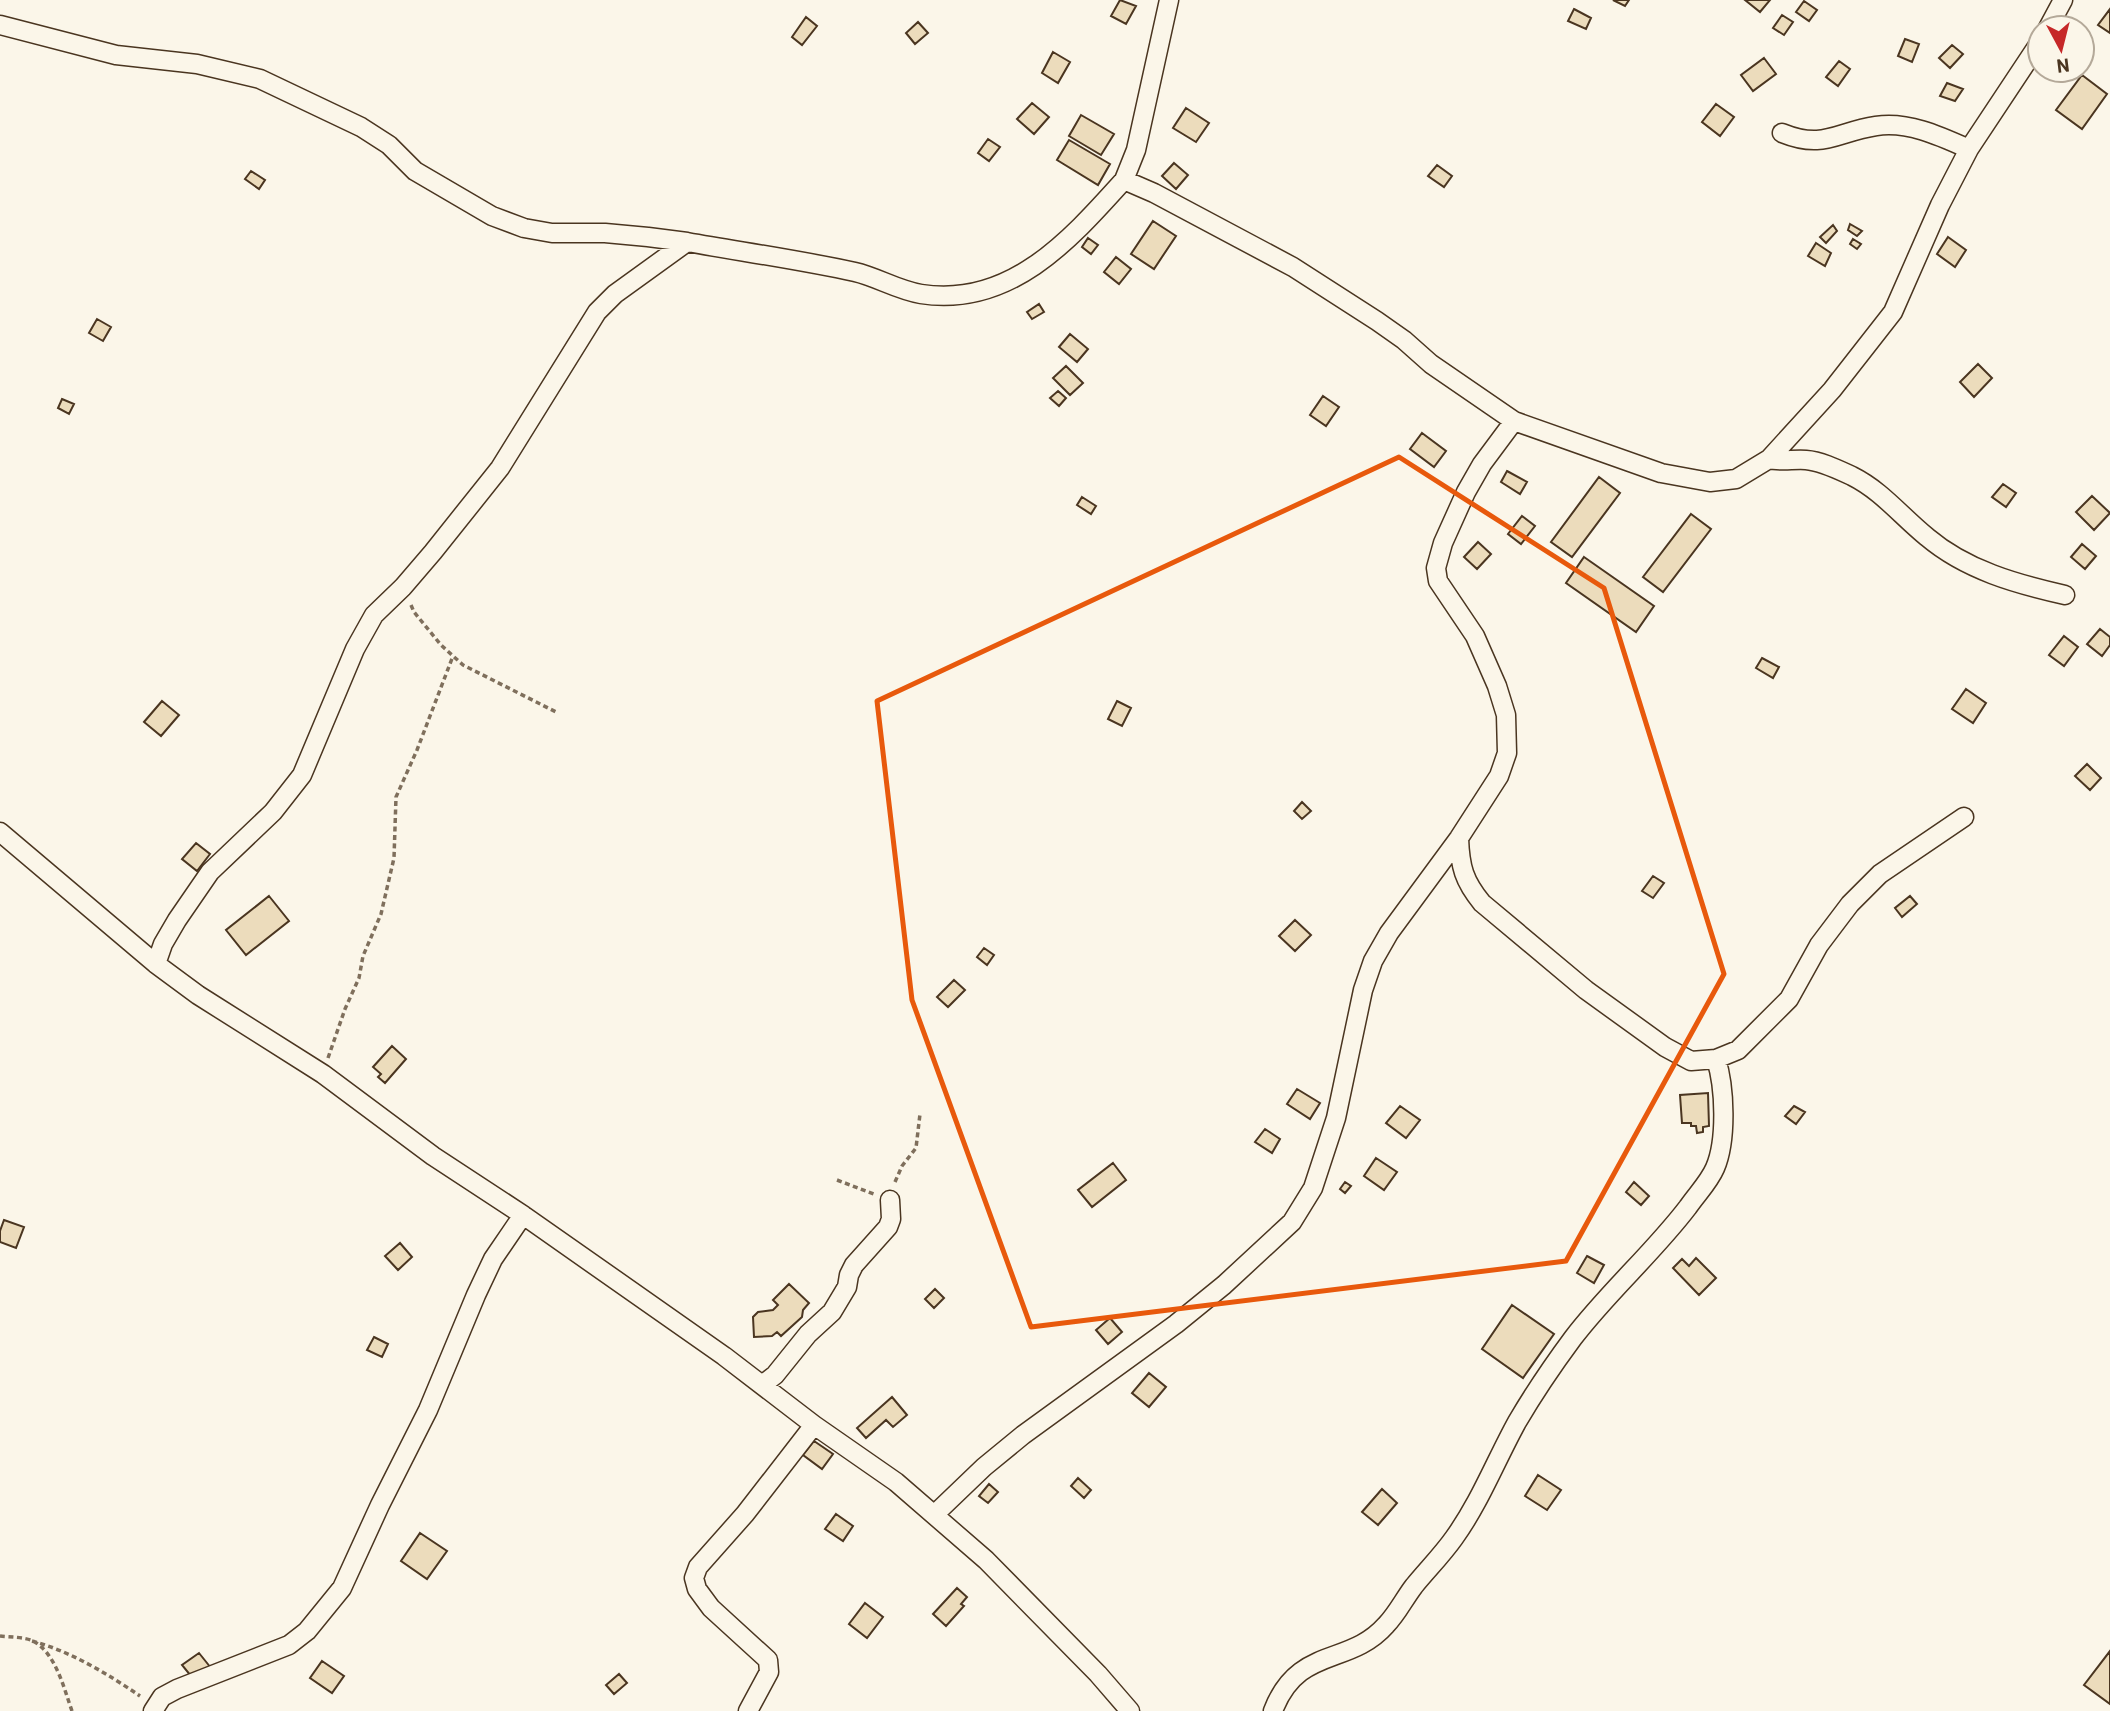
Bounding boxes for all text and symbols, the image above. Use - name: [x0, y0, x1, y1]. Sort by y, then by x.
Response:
- north arrow: [2026, 14, 2096, 84]
- text: N: [2055, 54, 2071, 79]

